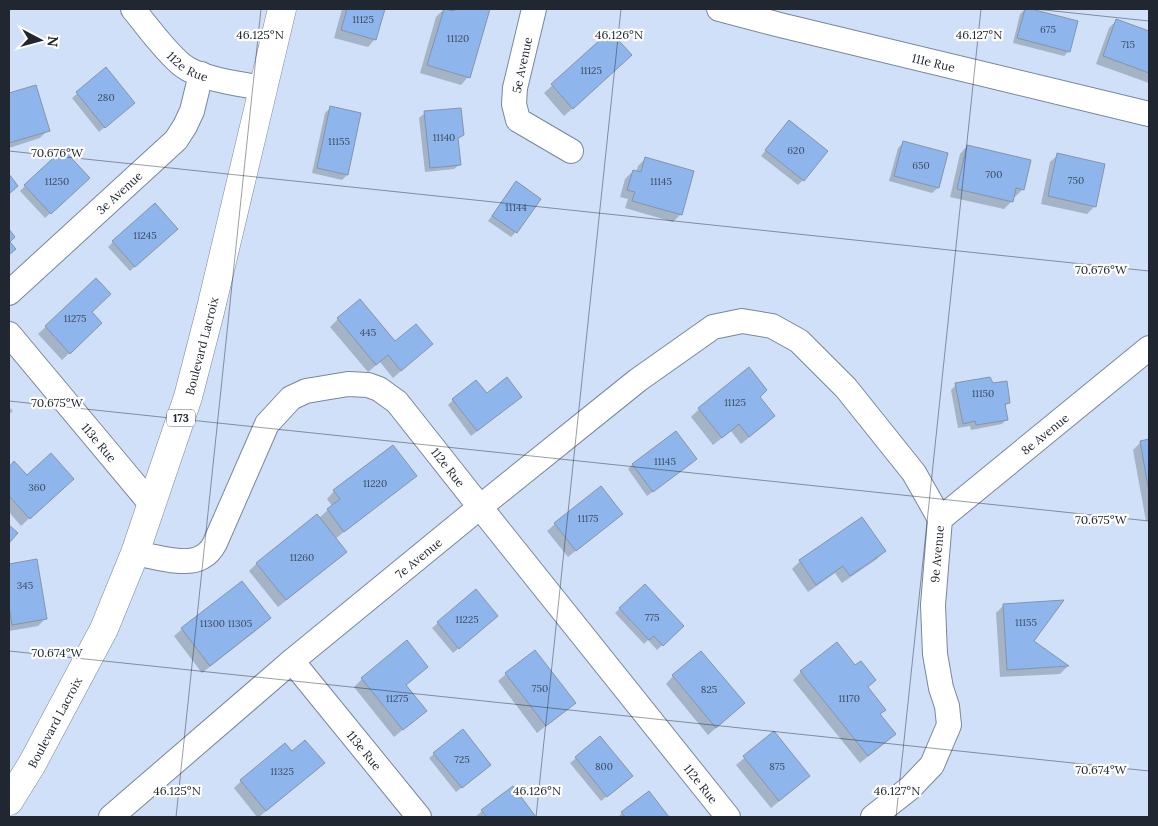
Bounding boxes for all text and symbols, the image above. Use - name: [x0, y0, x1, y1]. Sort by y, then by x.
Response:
- house number: 11125: [352, 13, 374, 26]
- north arrow: [15, 15, 65, 65]
- house number: 675: [1040, 23, 1056, 36]
- text: 46.125°N: [236, 27, 284, 42]
- text: 46.126°N: [595, 27, 643, 42]
- text: 46.127°N: [956, 27, 1002, 42]
- house number: 11120: [447, 32, 469, 45]
- text: N: [43, 35, 62, 48]
- street label: 5e Avenue: [509, 35, 535, 94]
- house number: 715: [1121, 38, 1135, 51]
- street label: 112e Rue: [164, 48, 210, 84]
- street label: 111e Rue: [910, 50, 957, 75]
- house number: 11125: [580, 64, 602, 77]
- house number: 280: [97, 91, 115, 104]
- house number: 11140: [433, 131, 455, 144]
- house number: 11155: [328, 135, 350, 148]
- house number: 620: [787, 144, 805, 157]
- text: 70.676°W: [31, 145, 84, 160]
- house number: 650: [912, 159, 930, 172]
- street label: 3e Avenue: [93, 167, 145, 217]
- house number: 700: [985, 168, 1003, 181]
- house number: 750: [1068, 174, 1084, 187]
- house number: 11250: [45, 175, 69, 188]
- house number: 11145: [650, 175, 672, 188]
- house number: 11144: [505, 201, 527, 214]
- house number: 11245: [133, 229, 157, 242]
- text: 70.676°W: [1075, 262, 1128, 277]
- street label: Boulevard Lacroix: [181, 295, 221, 397]
- house number: 11275: [64, 312, 86, 325]
- house number: 445: [360, 326, 376, 339]
- house number: 11150: [972, 387, 994, 400]
- text: 70.675°W: [31, 395, 84, 410]
- house number: 11125: [724, 396, 746, 409]
- road number: 173: [167, 409, 195, 426]
- street label: 8e Avenue: [1018, 409, 1072, 457]
- street label: 113e Rue: [79, 420, 120, 465]
- street label: 112e Rue: [428, 444, 469, 490]
- house number: 11145: [654, 455, 676, 468]
- house number: 11220: [363, 477, 387, 490]
- house number: 360: [28, 481, 46, 494]
- house number: 11175: [578, 512, 598, 525]
- text: 70.675°W: [1075, 512, 1128, 527]
- street label: 9e Avenue: [927, 524, 947, 583]
- street label: 7e Avenue: [392, 534, 445, 581]
- house number: 11260: [290, 551, 314, 564]
- house number: 345: [17, 579, 33, 592]
- house number: 775: [645, 611, 659, 624]
- house number: 11225: [455, 613, 479, 626]
- house number: 11155: [1015, 616, 1037, 629]
- house number: 11300 11305: [200, 617, 252, 630]
- text: 70.674°W: [32, 645, 84, 660]
- street label: Boulevard Lacroix: [24, 674, 85, 770]
- house number: 750: [532, 682, 548, 695]
- house number: 825: [701, 683, 717, 696]
- house number: 11275: [386, 692, 408, 705]
- house number: 11170: [838, 692, 860, 705]
- street label: 113e Rue: [344, 727, 385, 773]
- house number: 725: [454, 753, 470, 766]
- house number: 800: [595, 760, 613, 773]
- house number: 875: [769, 760, 785, 773]
- street label: 112e Rue: [681, 761, 722, 807]
- text: 70.674°W: [1076, 762, 1128, 777]
- house number: 11325: [270, 765, 294, 778]
- text: 46.125°N: [153, 783, 201, 798]
- text: 46.126°N: [513, 783, 561, 798]
- text: 46.127°N: [874, 783, 920, 798]

